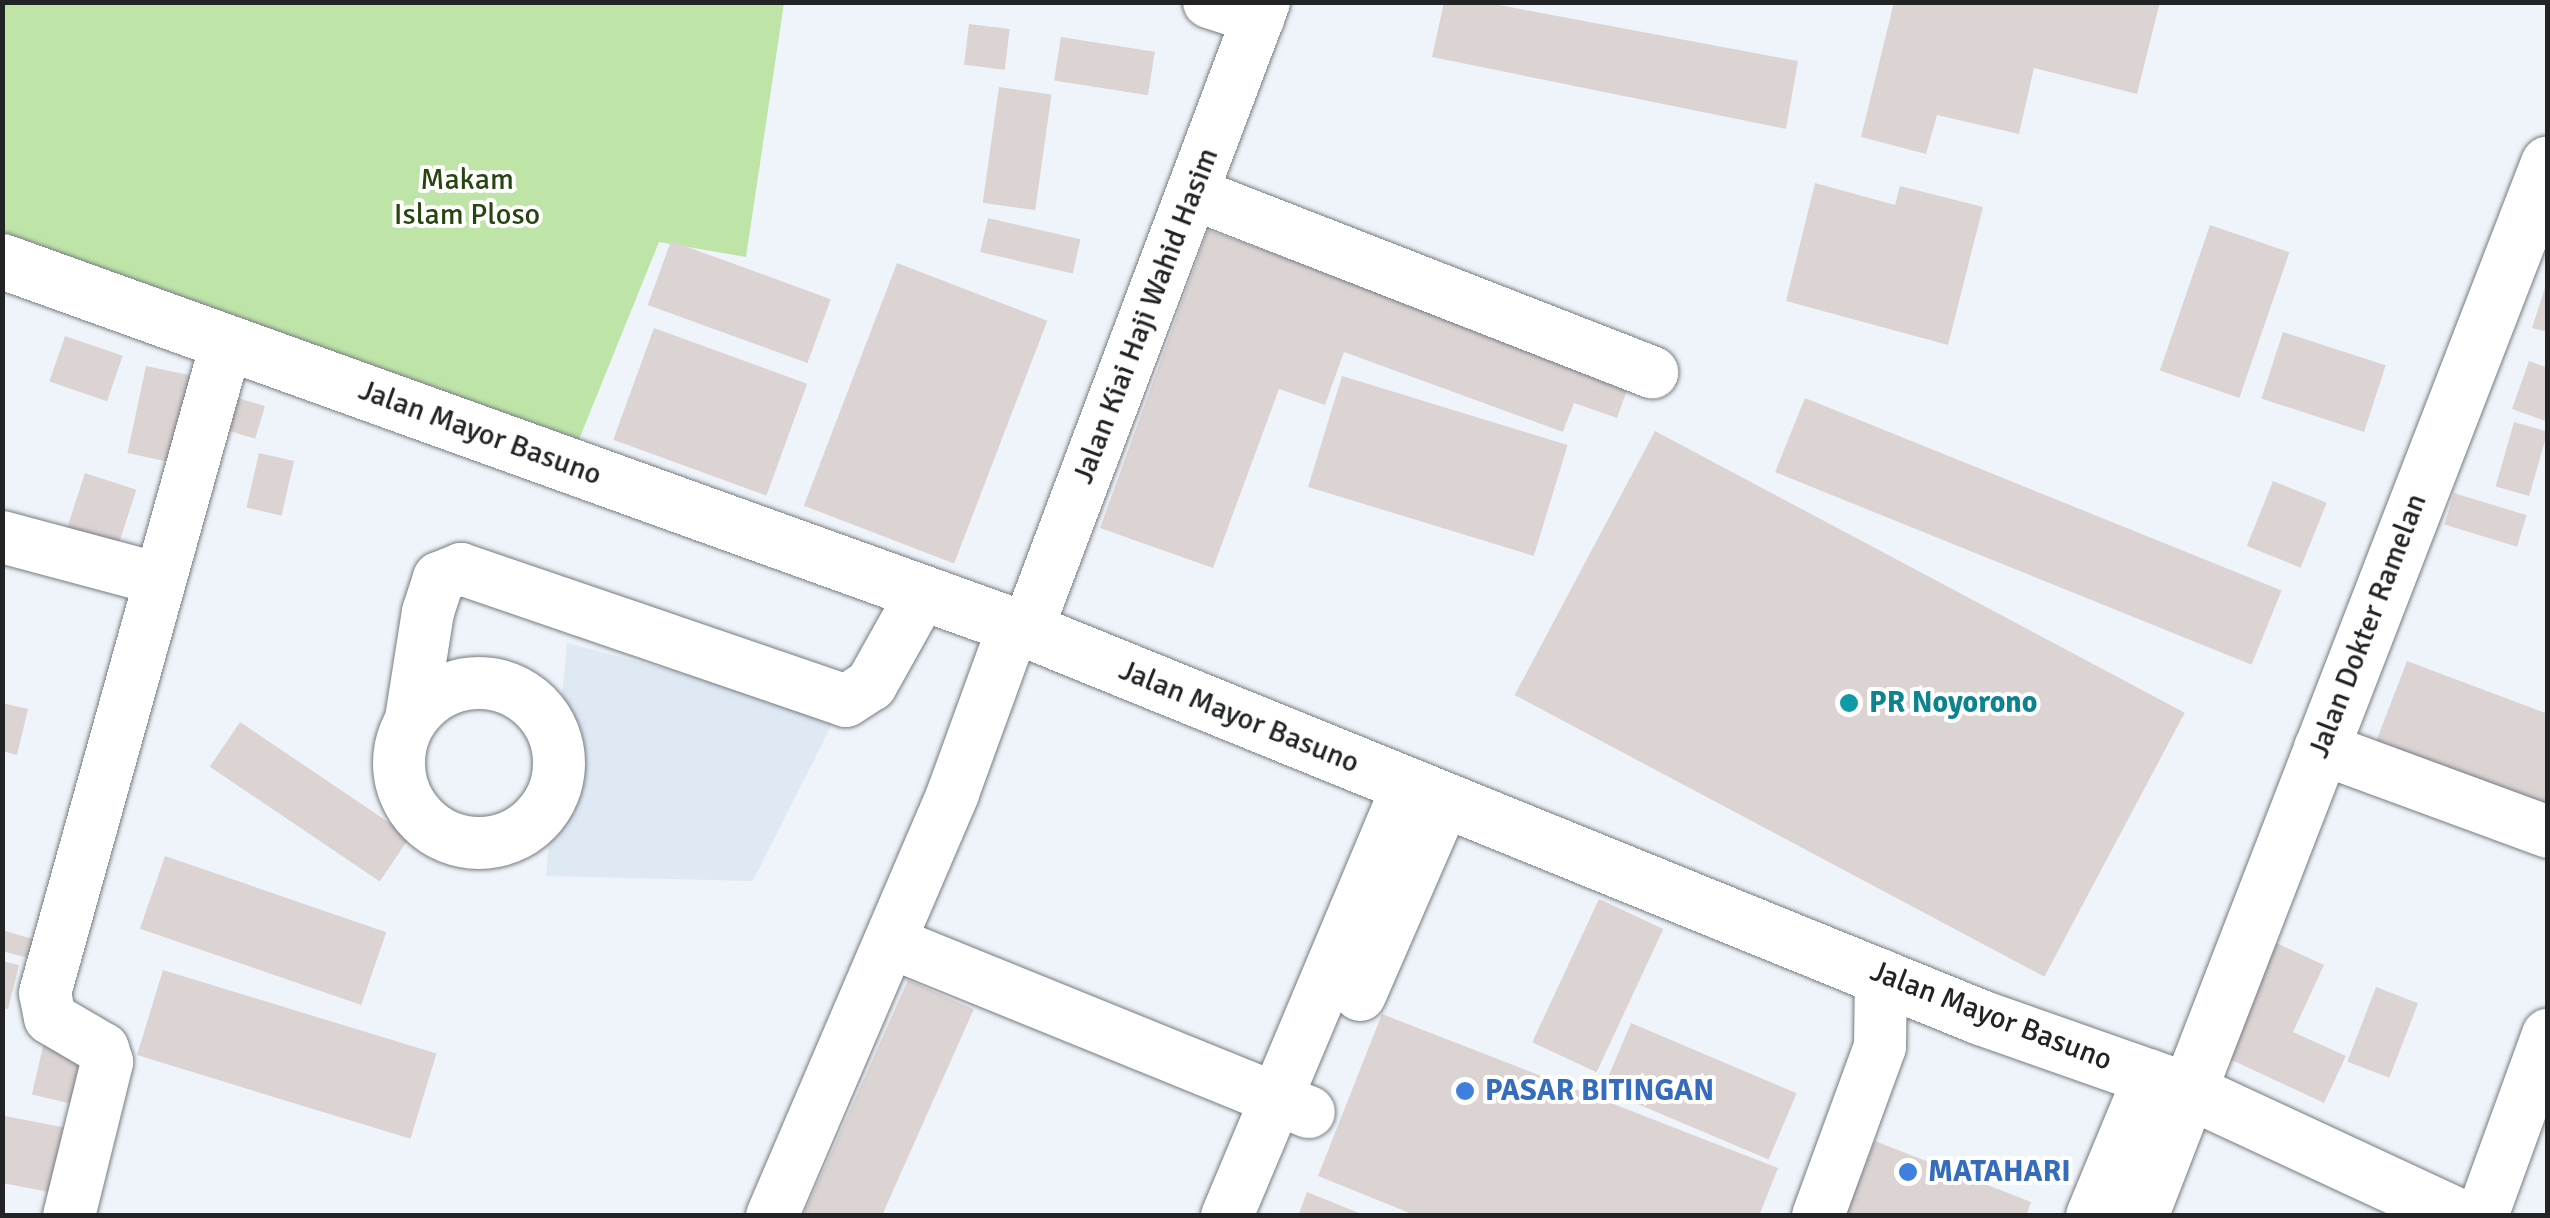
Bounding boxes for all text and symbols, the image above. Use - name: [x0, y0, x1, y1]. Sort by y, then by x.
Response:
- street label: Jalan Kiai Haji Wahid Hasim: [1065, 143, 1227, 489]
- park label: Makam Islam Ploso: [394, 162, 540, 232]
- street label: Jalan Mayor Basuno: [354, 372, 606, 494]
- street label: Jalan Dokter Ramelan: [2301, 489, 2435, 763]
- street label: Jalan Mayor Basuno: [1114, 652, 1364, 782]
- place label: PR Noyorono: [1869, 685, 2037, 721]
- marker: PR Noyorono: [1838, 692, 1860, 714]
- street label: Jalan Mayor Basuno: [1865, 953, 2117, 1079]
- place label: PASAR BITINGAN: [1485, 1073, 1714, 1109]
- marker: PASAR BITINGAN: [1454, 1080, 1476, 1102]
- place label: MATAHARI: [1928, 1154, 2071, 1190]
- marker: MATAHARI: [1897, 1161, 1919, 1183]

